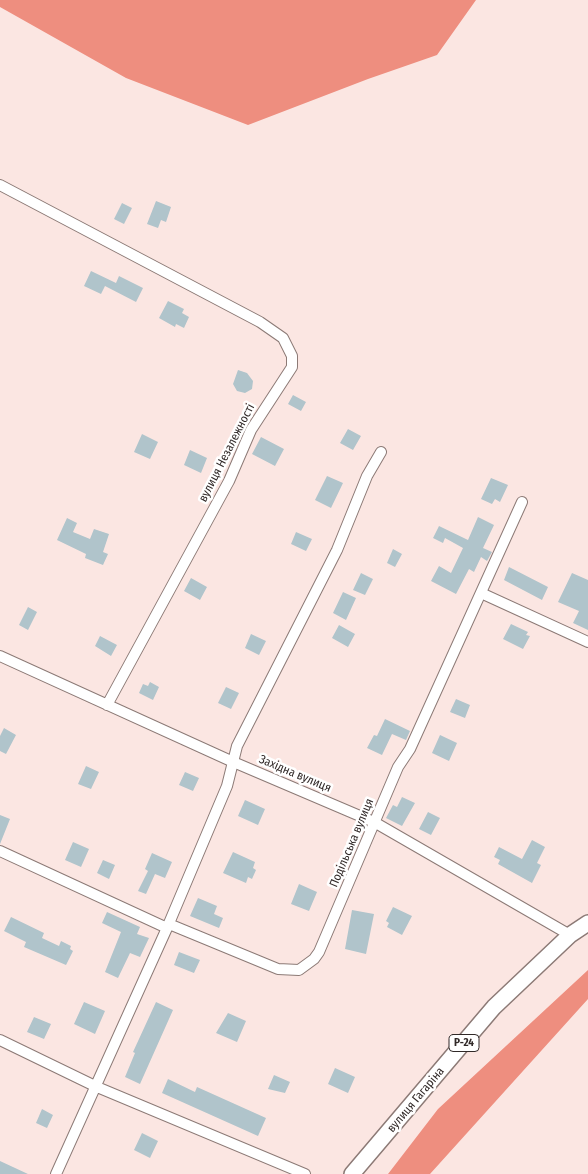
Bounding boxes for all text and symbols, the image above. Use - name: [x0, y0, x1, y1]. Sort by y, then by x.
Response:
- street label: вулиця Незалежності: [196, 402, 258, 504]
- street label: Західна вулиця: [257, 752, 333, 796]
- street label: Подільська вулиця: [327, 796, 377, 890]
- road number: Р-24: [449, 1034, 479, 1052]
- street label: вулиця Гагаріна: [385, 1064, 447, 1136]

